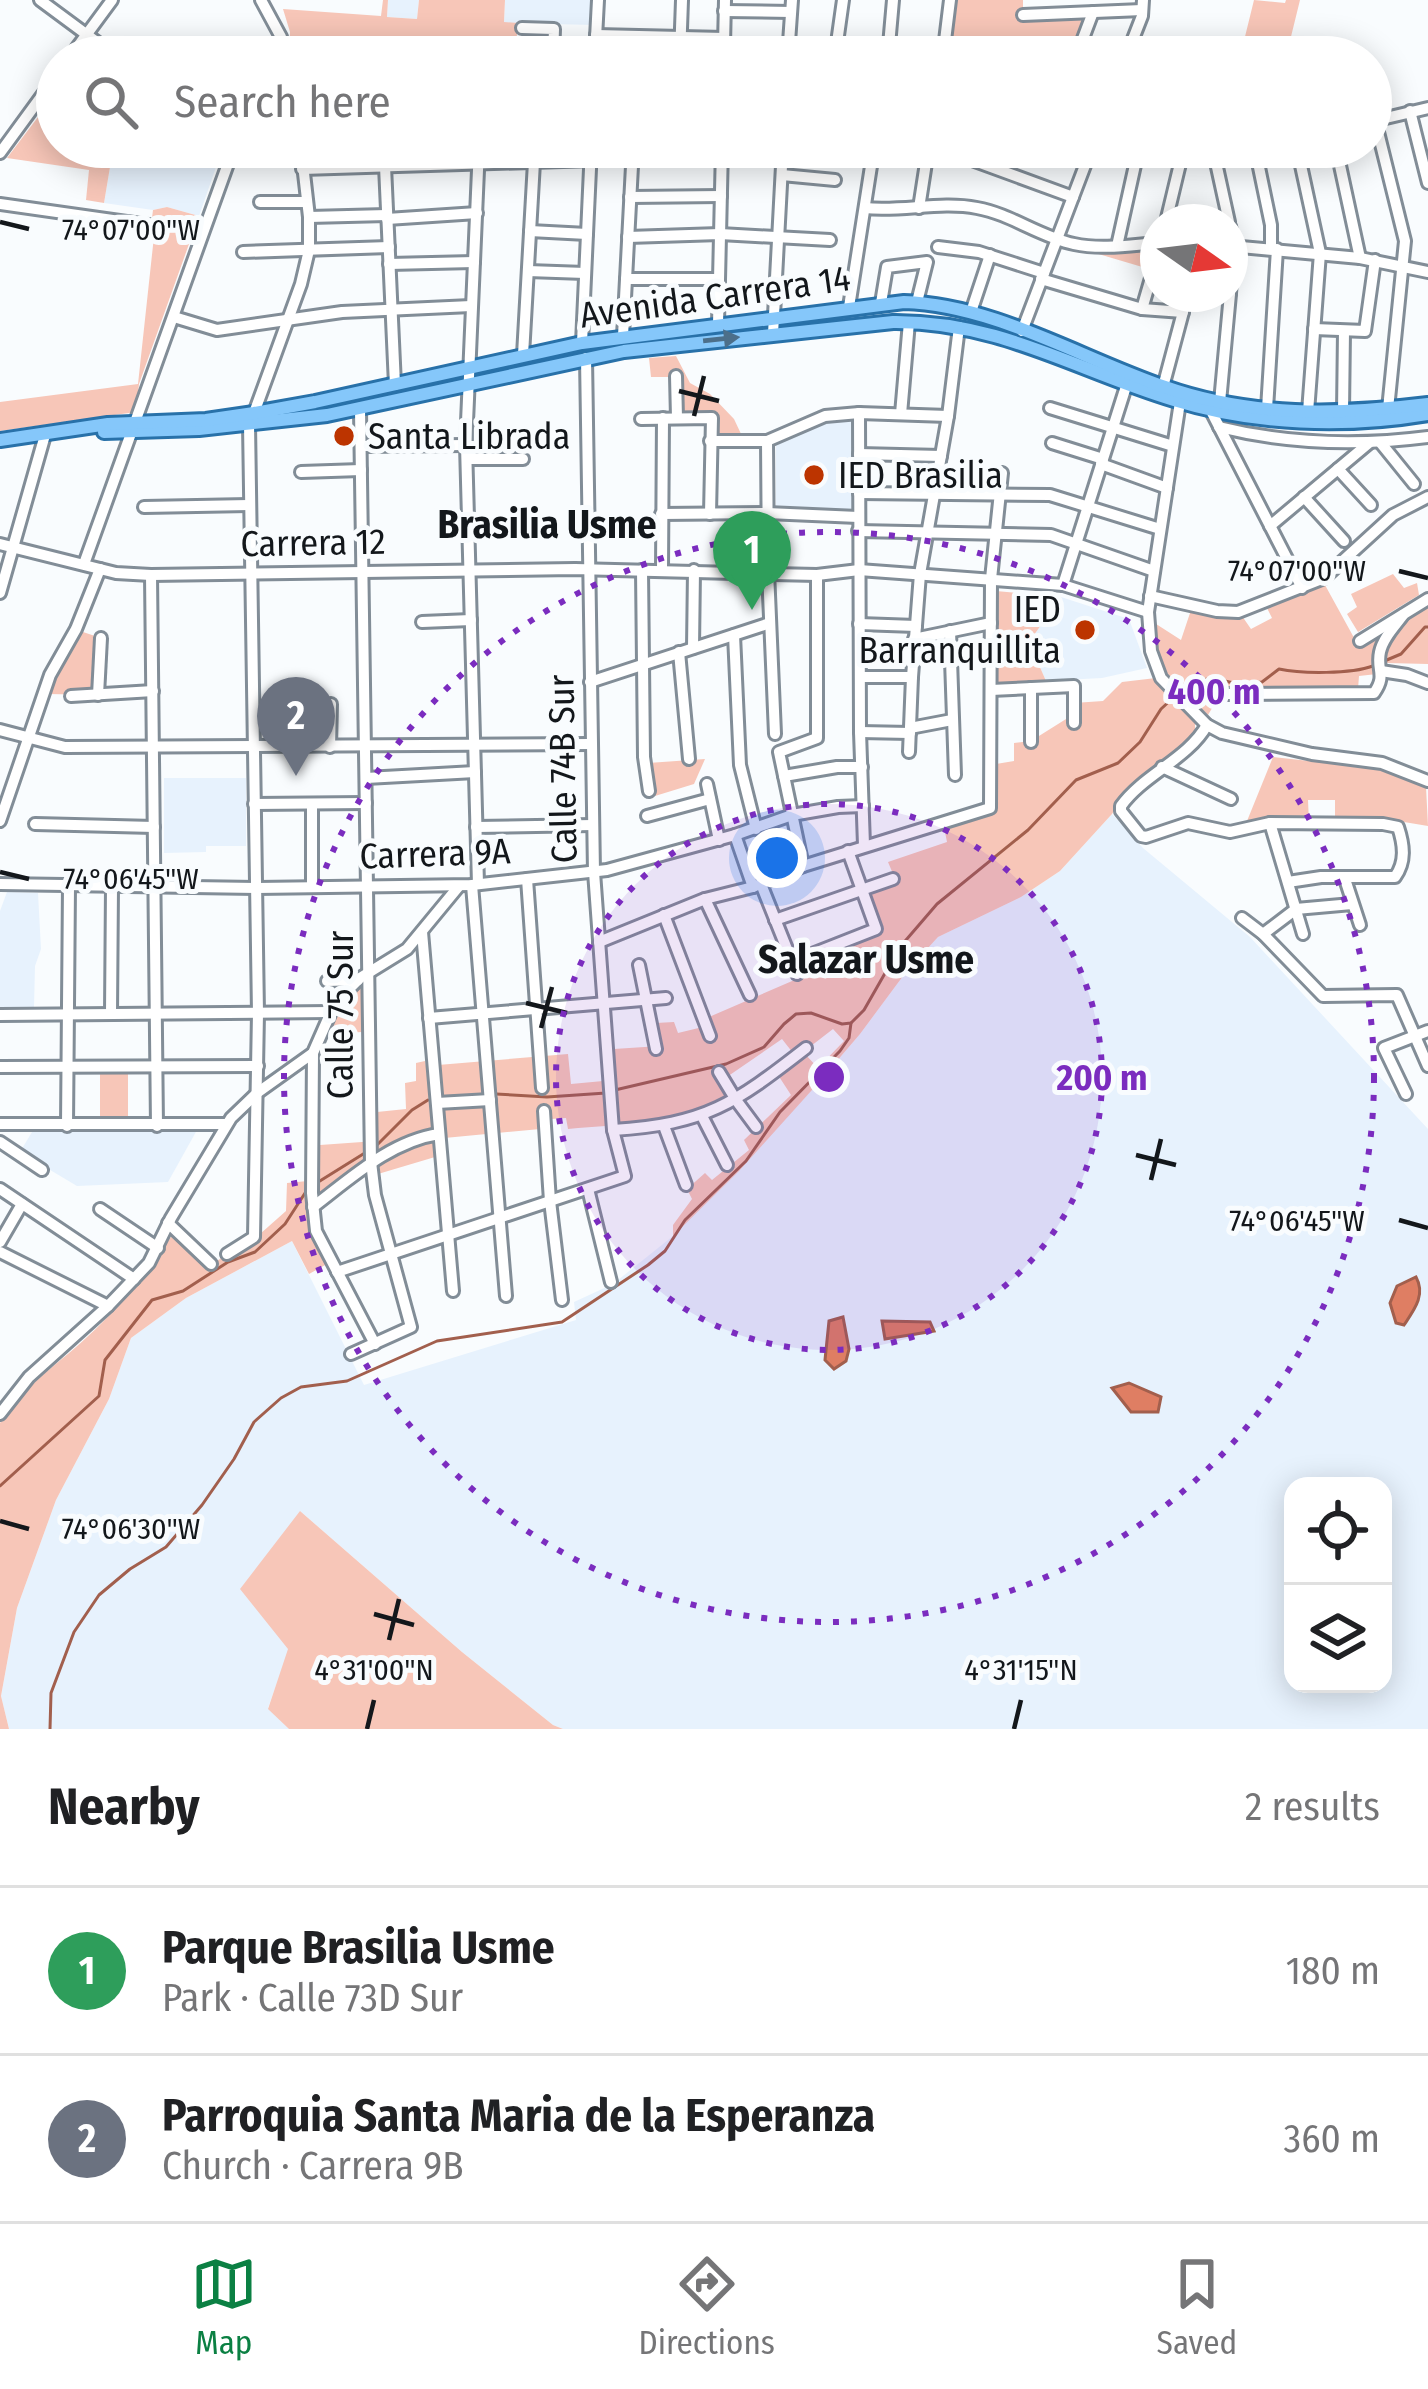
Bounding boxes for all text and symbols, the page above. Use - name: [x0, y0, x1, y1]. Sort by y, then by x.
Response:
- search box: [36, 36, 1392, 168]
- icon: search: [78, 69, 144, 135]
- text: Search here: [174, 75, 391, 129]
- north arrow: [1140, 204, 1248, 312]
- text: 74°07'00"W: [62, 212, 200, 248]
- street label: Avenida Carrera 14: [577, 256, 853, 338]
- one-way arrow: [703, 329, 740, 348]
- place label: Santa Librada: [368, 415, 570, 459]
- marker: Santa Librada: [331, 423, 357, 449]
- place label: IED Brasilia: [838, 454, 1003, 498]
- marker: IED Brasilia: [801, 462, 827, 488]
- district label: Brasilia Usme: [438, 502, 656, 548]
- pin: 1: [713, 511, 791, 610]
- street label: Carrera 12: [240, 520, 386, 566]
- text: 74°07'00"W: [1228, 553, 1366, 589]
- place label: IED Barranquillita: [859, 588, 1061, 673]
- marker: IED Barranquillita: [1072, 617, 1098, 643]
- text: 400 m: [1168, 670, 1260, 714]
- street label: Calle 74B Sur: [539, 674, 587, 864]
- pin: 2: [257, 677, 335, 776]
- your location: [747, 828, 807, 888]
- street label: Carrera 9A: [359, 829, 511, 879]
- text: 74°06'45"W: [63, 861, 199, 897]
- street label: Calle 75 Sur: [319, 930, 363, 1099]
- district label: Salazar Usme: [758, 937, 974, 983]
- centre of rings: [808, 1056, 850, 1098]
- text: 200 m: [1056, 1056, 1147, 1100]
- text: 74°06'45"W: [1229, 1203, 1365, 1239]
- map controls: [1284, 1477, 1392, 1693]
- button: locate: [1284, 1477, 1392, 1585]
- text: 74°06'30"W: [62, 1511, 200, 1547]
- button: layers: [1284, 1585, 1392, 1693]
- text: 4°31'00"N: [314, 1652, 434, 1688]
- text: 4°31'15"N: [964, 1652, 1078, 1688]
- text: Nearby: [48, 1776, 200, 1838]
- text: 2 results: [1245, 1784, 1380, 1830]
- text: Parque Brasilia Usme: [162, 1921, 555, 1975]
- text: 1: [79, 1948, 95, 1994]
- text: 180 m: [1286, 1948, 1380, 1994]
- text: Park · Calle 73D Sur: [162, 1975, 463, 2021]
- text: Parroquia Santa Maria de la Esperanza: [162, 2089, 875, 2143]
- text: 2: [78, 2116, 96, 2162]
- text: 360 m: [1284, 2116, 1380, 2162]
- text: Church · Carrera 9B: [162, 2143, 464, 2189]
- tab: Map: [191, 2251, 257, 2363]
- tab: Directions: [638, 2251, 775, 2363]
- tab: Saved: [1157, 2251, 1237, 2363]

